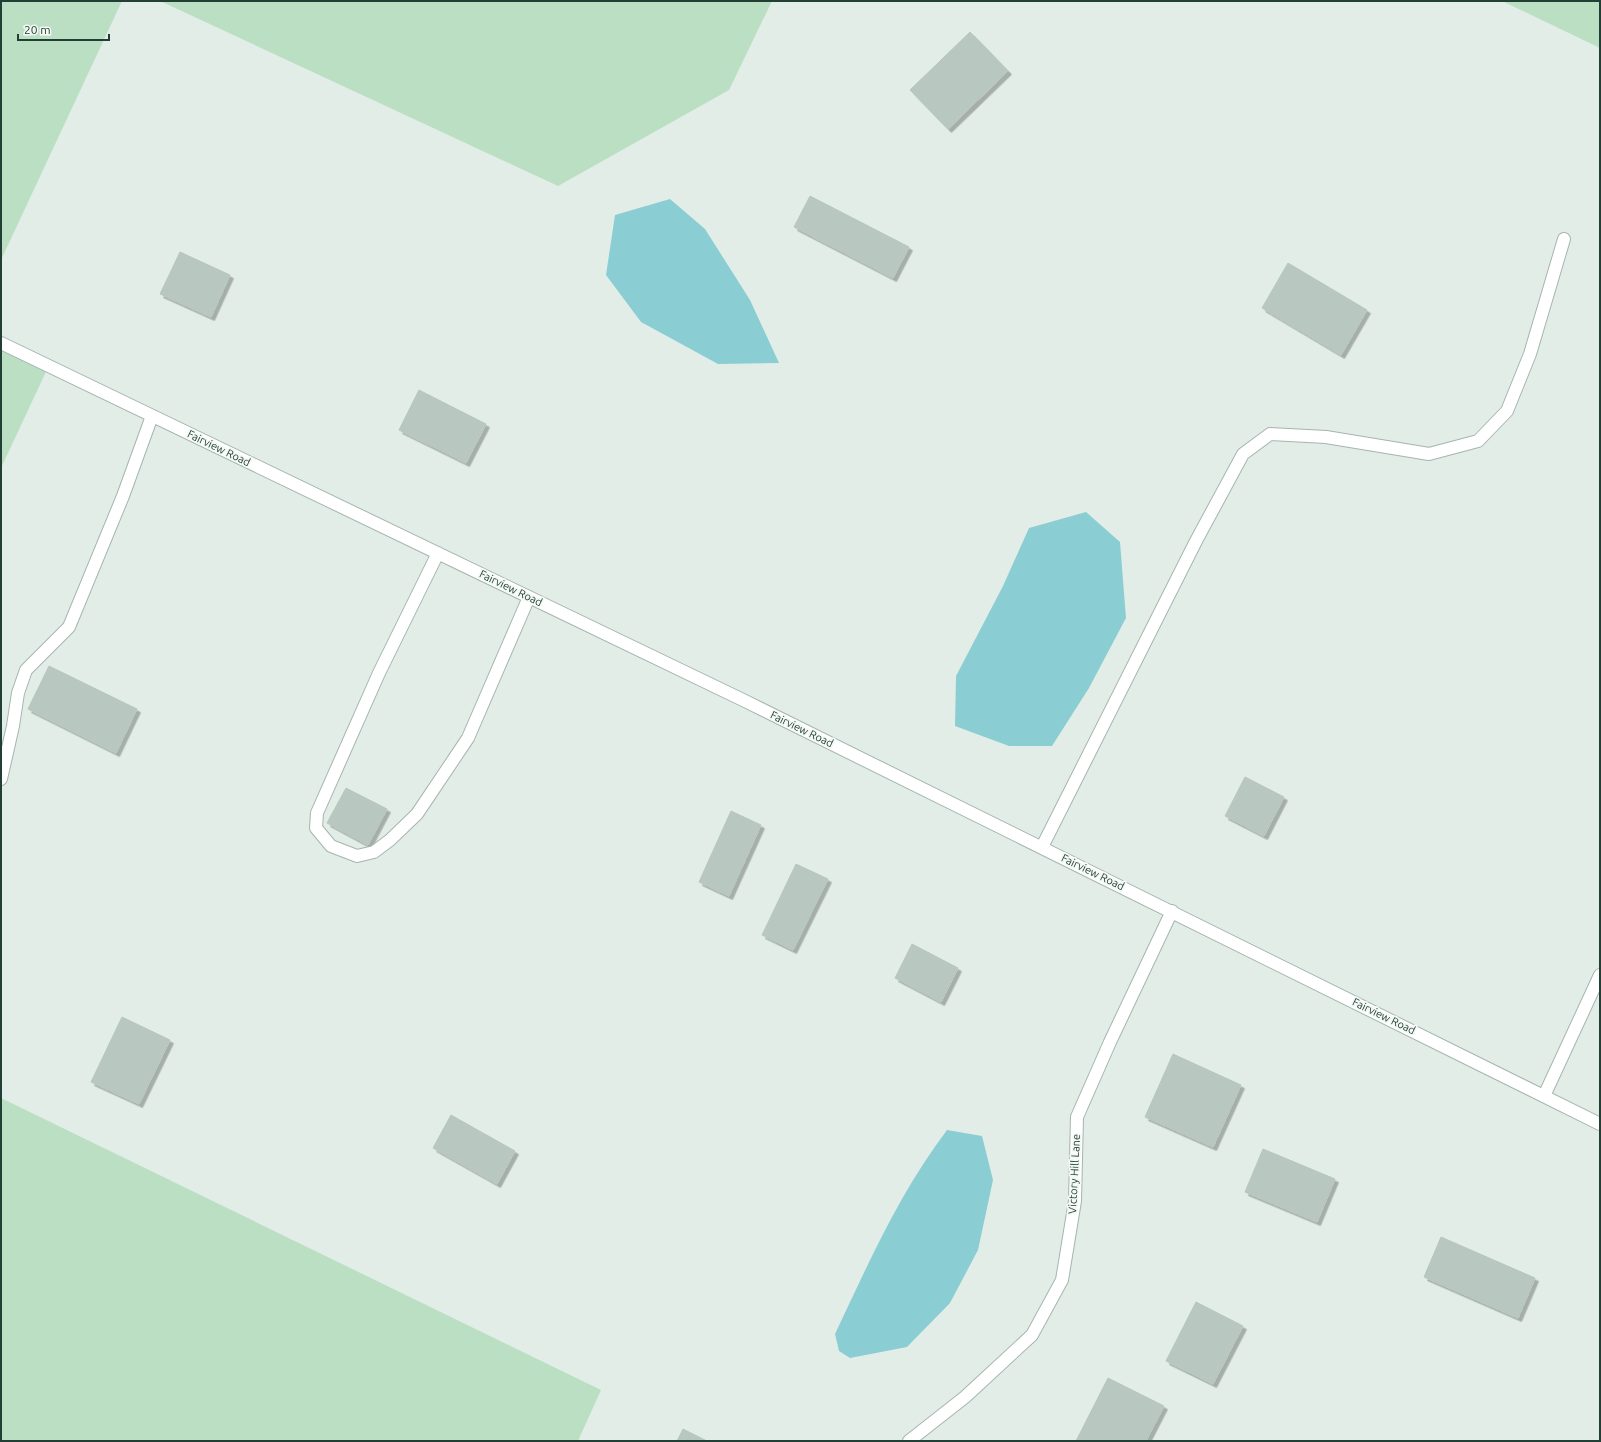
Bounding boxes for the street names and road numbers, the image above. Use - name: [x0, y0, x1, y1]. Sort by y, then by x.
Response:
- street label: Fairview Road: [186, 428, 252, 468]
- street label: Fairview Road: [478, 568, 544, 608]
- street label: Fairview Road: [769, 709, 835, 749]
- street label: Fairview Road: [1060, 852, 1126, 892]
- street label: Fairview Road: [1351, 996, 1417, 1036]
- street label: Victory Hill Lane: [1066, 1134, 1082, 1214]

